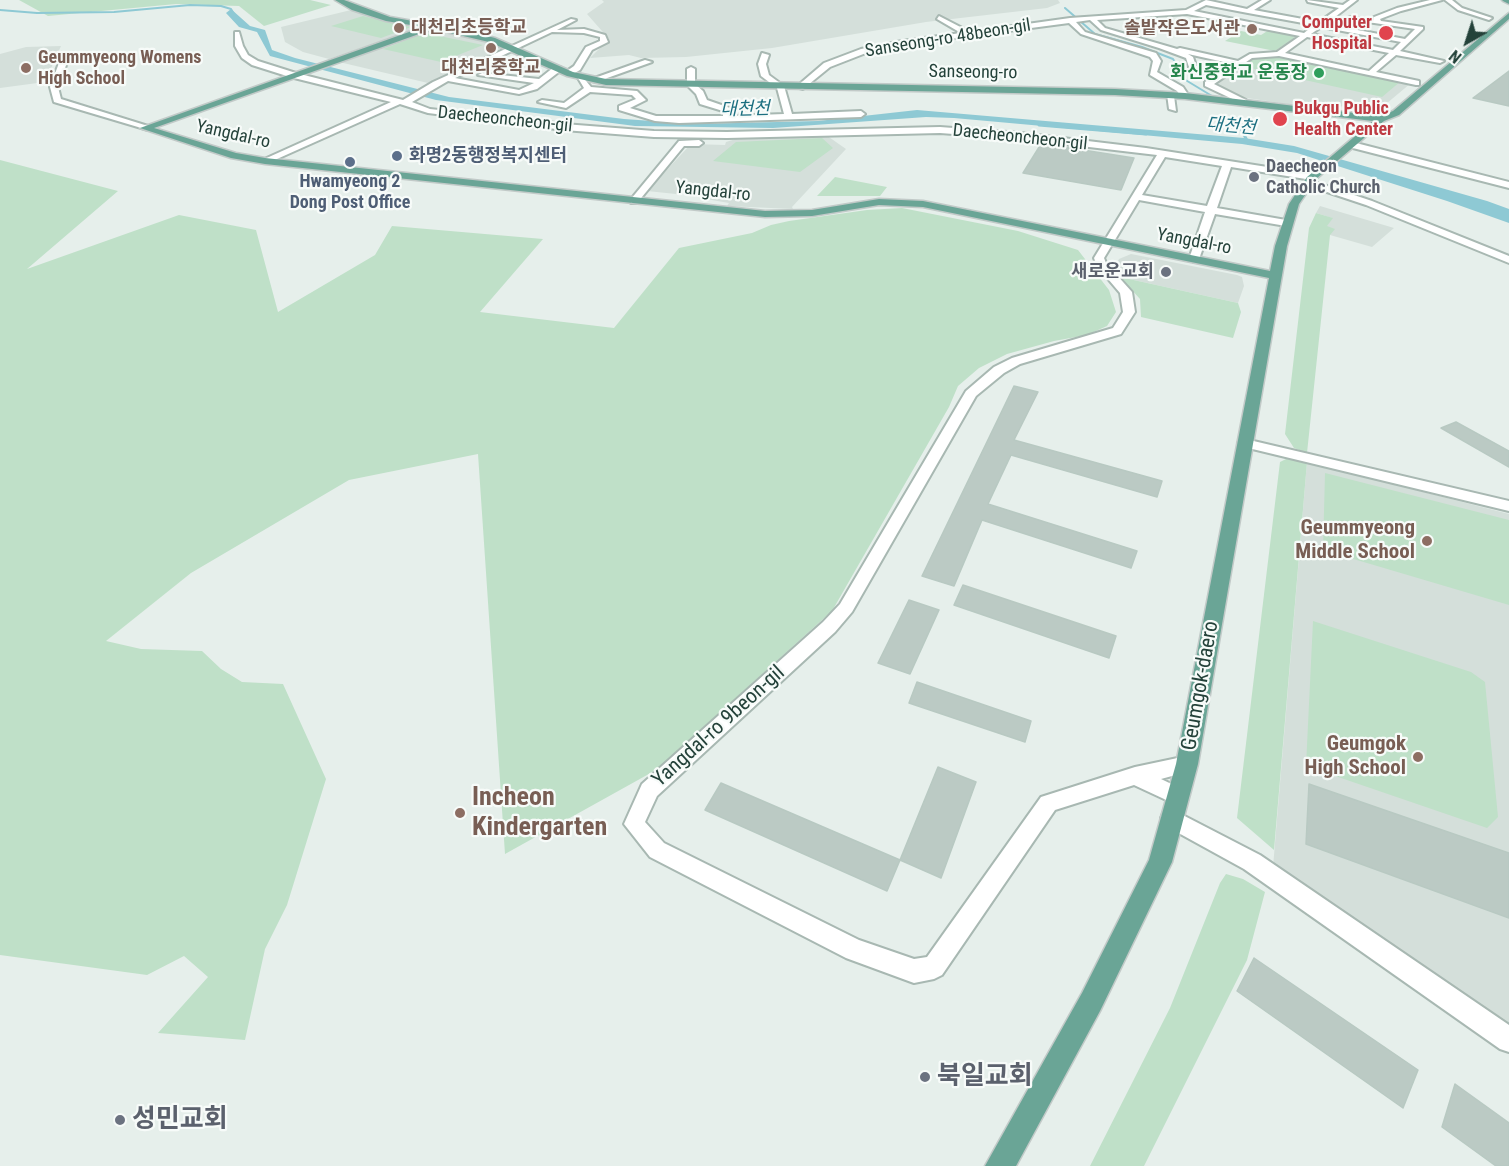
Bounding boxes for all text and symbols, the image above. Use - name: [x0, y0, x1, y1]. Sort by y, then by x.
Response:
- place label: Computer Hospital: [1302, 12, 1372, 54]
- north arrow: [1437, 12, 1497, 72]
- street label: Sanseong-ro 48beon-gil: [864, 15, 1032, 63]
- place label: 대천리초등학교: [411, 17, 527, 39]
- place label: 솔밭작은도서관: [1124, 18, 1240, 40]
- marker: 대천리초등학교: [392, 21, 406, 35]
- marker: 솔밭작은도서관: [1245, 22, 1259, 36]
- marker: Computer Hospital: [1377, 24, 1395, 42]
- marker: 대천리중학교: [484, 41, 498, 55]
- text: N: [1446, 46, 1465, 67]
- place label: Geummyeong Womens High School: [38, 47, 201, 90]
- place label: 대천리중학교: [441, 57, 541, 79]
- marker: Geummyeong Womens High School: [19, 61, 33, 75]
- street label: Sanseong-ro: [928, 61, 1018, 85]
- place label: 화신중학교 운동장: [1170, 62, 1307, 84]
- marker: 화신중학교 운동장: [1312, 66, 1326, 80]
- place label: Bukgu Public Health Center: [1294, 98, 1393, 140]
- water label: 대천천: [720, 99, 770, 121]
- street label: Daecheoncheon-gil: [437, 102, 573, 138]
- marker: Bukgu Public Health Center: [1271, 110, 1289, 128]
- water label: 대천천: [1205, 114, 1257, 140]
- street label: Yangdal-ro: [194, 116, 272, 154]
- street label: Daecheoncheon-gil: [952, 120, 1088, 156]
- place label: 화명2동행정복지센터: [409, 145, 567, 167]
- marker: 화명2동행정복지센터: [390, 149, 404, 163]
- marker: Hwamyeong 2 Dong Post Office: [343, 155, 357, 169]
- place label: Daecheon Catholic Church: [1266, 156, 1380, 198]
- marker: Daecheon Catholic Church: [1247, 170, 1261, 184]
- place label: Hwamyeong 2 Dong Post Office: [290, 171, 410, 213]
- street label: Yangdal-ro: [674, 177, 752, 207]
- street label: Yangdal-ro: [1155, 224, 1233, 260]
- place label: 새로운교회: [1071, 261, 1154, 283]
- marker: 새로운교회: [1159, 265, 1173, 279]
- place label: Geummyeong Middle School: [1295, 516, 1415, 566]
- marker: Geummyeong Middle School: [1420, 534, 1434, 548]
- street label: Geumgok-daero: [1177, 619, 1225, 753]
- street label: Yangdal-ro 9beon-gil: [648, 661, 790, 793]
- place label: Geumgok High School: [1305, 732, 1406, 782]
- marker: Geumgok High School: [1411, 750, 1425, 764]
- place label: Incheon Kindergarten: [472, 782, 607, 844]
- marker: Incheon Kindergarten: [453, 806, 467, 820]
- place label: 북일교회: [937, 1061, 1033, 1093]
- marker: 북일교회: [918, 1070, 932, 1084]
- place label: 성민교회: [132, 1104, 228, 1136]
- marker: 성민교회: [113, 1113, 127, 1127]

